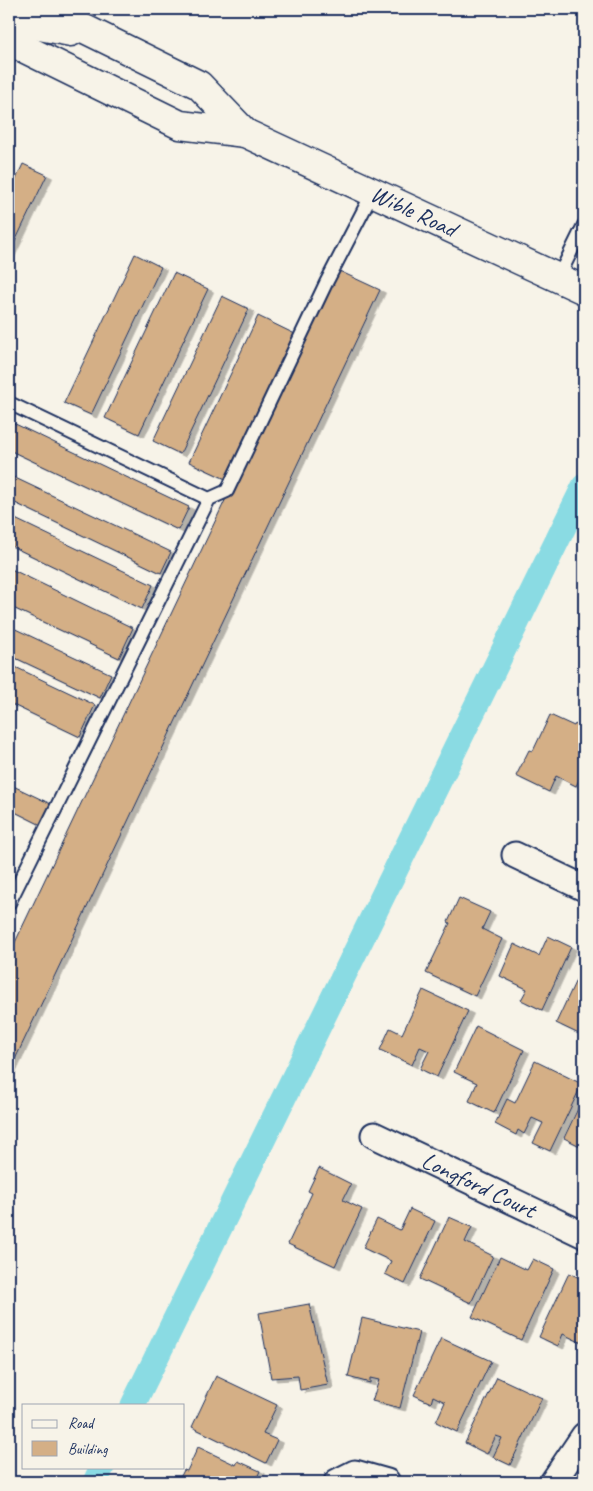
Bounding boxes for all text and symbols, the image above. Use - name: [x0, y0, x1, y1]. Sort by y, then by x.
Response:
- street label: Wible Road: [366, 178, 465, 245]
- street label: Longford Court: [417, 1145, 542, 1226]
- legend: [22, 1404, 185, 1468]
- text: Road: [68, 1414, 95, 1433]
- text: Building: [68, 1440, 108, 1459]

